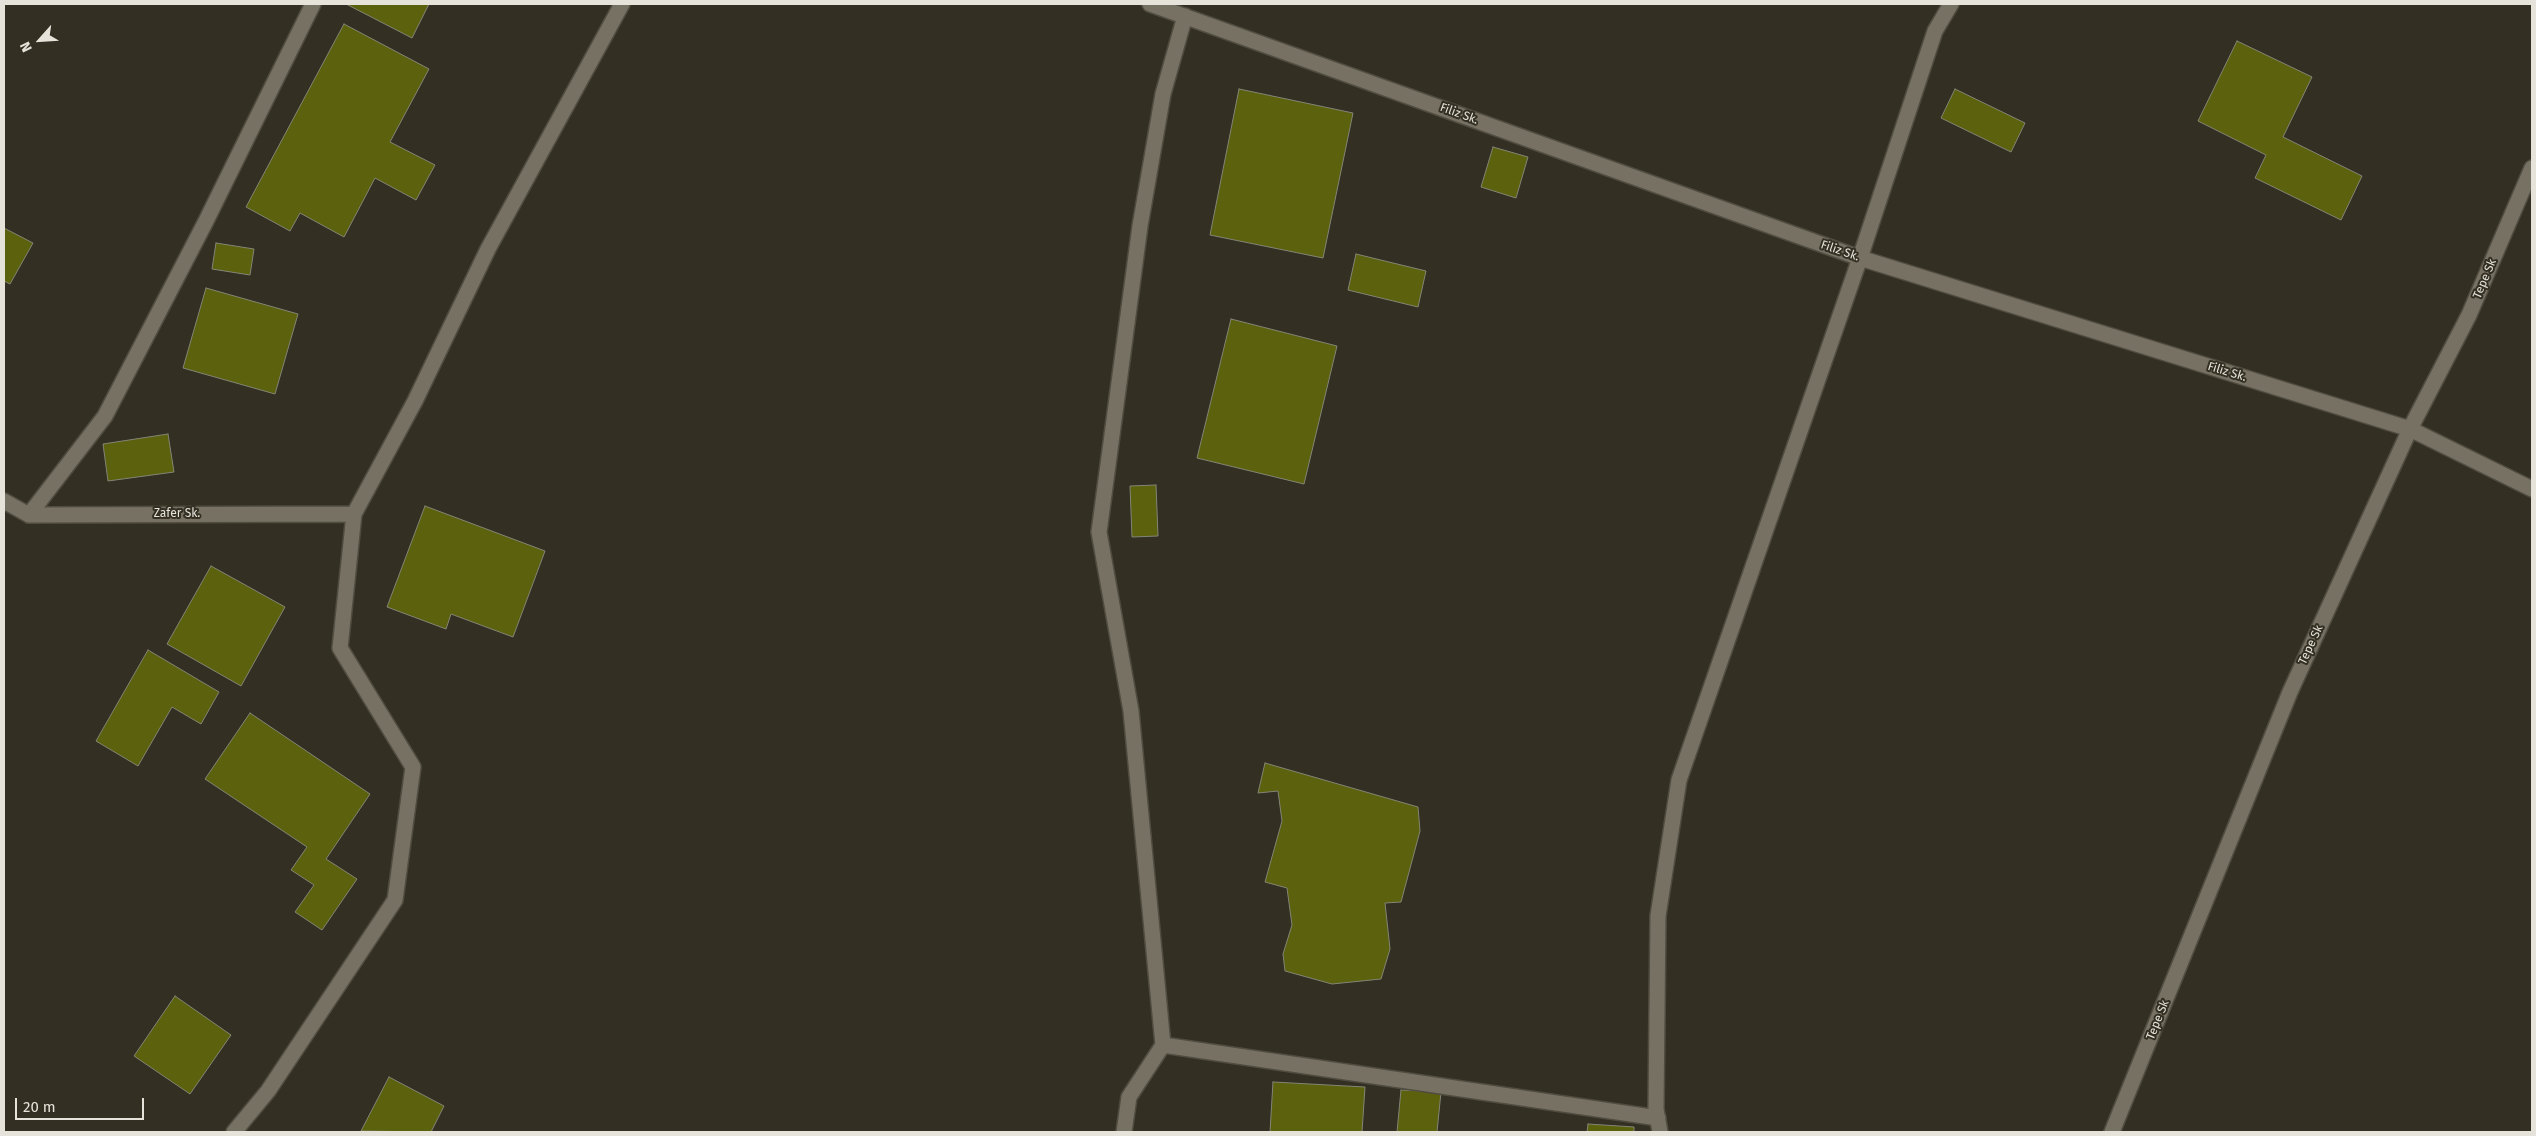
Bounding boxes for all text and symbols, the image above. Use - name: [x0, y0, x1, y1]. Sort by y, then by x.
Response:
- north arrow: [15, 15, 65, 65]
- text: N: [16, 39, 36, 55]
- street label: Filiz Sk.: [1438, 100, 1480, 128]
- street label: Filiz Sk.: [1819, 238, 1861, 264]
- street label: Tepe Sk: [2470, 257, 2500, 301]
- street label: Filiz Sk.: [2206, 359, 2248, 385]
- street label: Zafer Sk.: [154, 507, 200, 521]
- street label: Tepe Sk: [2296, 623, 2326, 667]
- street label: Tepe Sk: [2144, 998, 2172, 1042]
- scale bar: [18, 1088, 146, 1120]
- text: 20 m: [23, 1098, 56, 1116]

